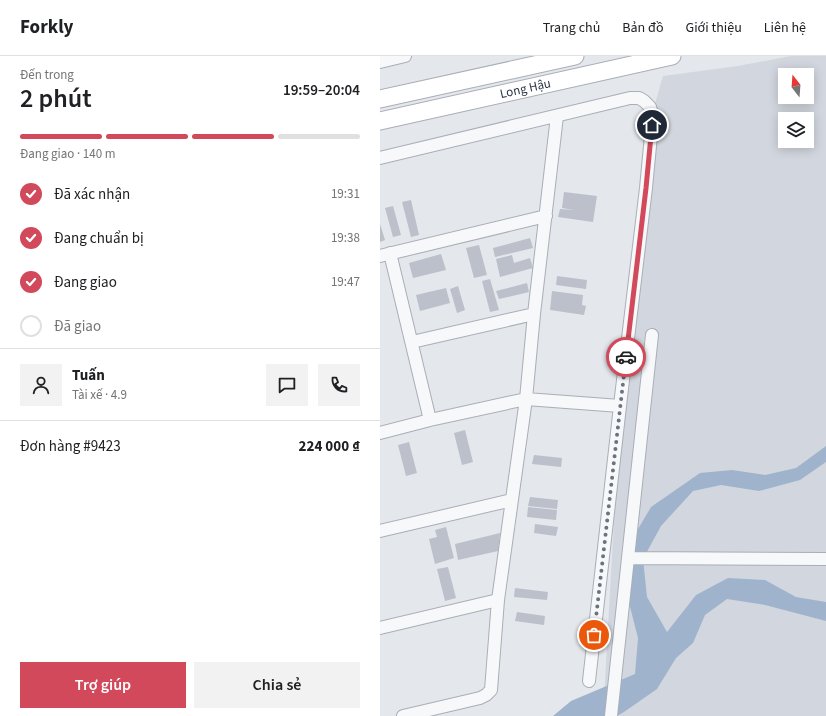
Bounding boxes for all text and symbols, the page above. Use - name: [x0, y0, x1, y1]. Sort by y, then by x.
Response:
- text: Forkly: [20, 14, 73, 41]
- text: Trang chủ: [543, 18, 600, 38]
- text: Bản đồ: [622, 18, 664, 38]
- text: Giới thiệu: [686, 18, 742, 38]
- text: Liên hệ: [764, 18, 806, 38]
- text: Đến trong: [20, 66, 74, 84]
- north arrow: [778, 68, 814, 104]
- map controls: [778, 68, 814, 148]
- street label: Long Hậu: [498, 74, 553, 103]
- text: 2 phút: [20, 80, 92, 117]
- text: 19:59–20:04: [283, 80, 360, 101]
- pin: [635, 108, 669, 142]
- button: layers: [778, 112, 814, 148]
- icon: home: [641, 114, 663, 136]
- text: Đang giao · 140 m: [20, 145, 116, 163]
- icon: check: [20, 183, 42, 205]
- text: Đã xác nhận: [54, 184, 130, 205]
- text: 19:31: [331, 185, 360, 203]
- icon: check: [20, 227, 42, 249]
- text: Đang chuẩn bị: [54, 228, 144, 249]
- text: 19:38: [331, 229, 360, 247]
- icon: check: [20, 271, 42, 293]
- text: Đang giao: [54, 272, 117, 293]
- text: 19:47: [331, 273, 360, 291]
- text: Đã giao: [54, 316, 101, 337]
- courier: [606, 337, 646, 377]
- icon: car: [615, 346, 637, 368]
- button: person: [20, 364, 62, 406]
- button: chat: [266, 364, 308, 406]
- button: phone: [318, 364, 360, 406]
- text: Tuấn: [72, 365, 105, 386]
- text: Tài xế · 4.9: [72, 386, 127, 404]
- text: Đơn hàng #9423: [20, 436, 121, 457]
- text: 224 000 ₫: [299, 436, 360, 457]
- pin: [577, 618, 611, 652]
- icon: bag: [583, 624, 605, 646]
- button: Trợ giúp: [20, 662, 186, 708]
- button: Chia sẻ: [194, 662, 360, 708]

